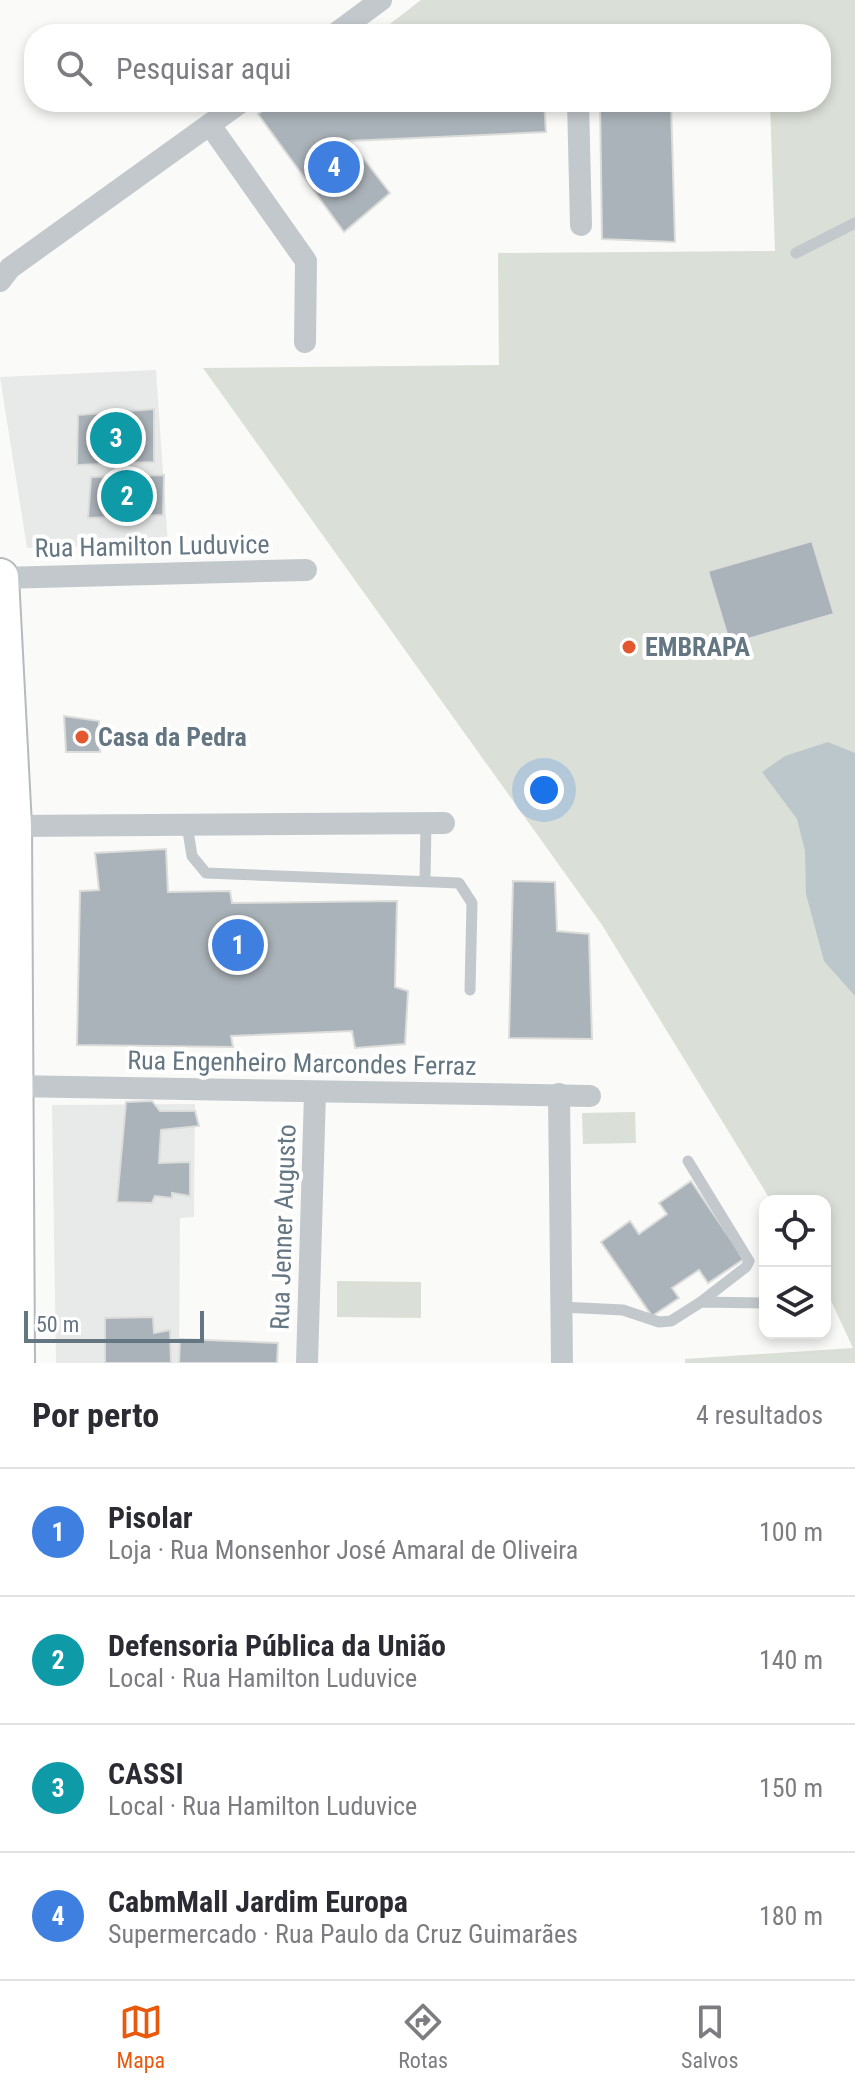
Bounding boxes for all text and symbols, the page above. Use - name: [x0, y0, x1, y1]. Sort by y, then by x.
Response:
- search box: [24, 24, 831, 112]
- icon: search: [52, 46, 96, 90]
- text: Pesquisar aqui: [116, 51, 291, 86]
- pin: 4: [308, 137, 360, 197]
- pin: 3: [90, 408, 142, 468]
- pin: 2: [101, 466, 153, 526]
- street label: Rua Hamilton Luduvice: [34, 529, 270, 563]
- place label: EMBRAPA: [645, 632, 751, 662]
- marker: EMBRAPA: [620, 638, 638, 656]
- place label: Casa da Pedra: [98, 722, 247, 752]
- marker: Casa da Pedra: [73, 728, 91, 746]
- your location: [524, 770, 564, 810]
- pin: 1: [212, 915, 264, 975]
- street label: Rua Engenheiro Marcondes Ferraz: [127, 1045, 477, 1081]
- street label: Rua Jenner Augusto: [264, 1124, 302, 1330]
- map controls: [759, 1195, 831, 1339]
- button: locate: [759, 1195, 831, 1267]
- button: layers: [759, 1267, 831, 1339]
- scale bar: [24, 1307, 204, 1343]
- text: 50 m: [36, 1312, 79, 1337]
- text: Por perto: [32, 1395, 159, 1435]
- text: 4 resultados: [696, 1400, 823, 1430]
- text: Pisolar: [108, 1500, 193, 1535]
- text: 1: [51, 1517, 65, 1547]
- text: 100 m: [759, 1517, 823, 1547]
- text: Loja · Rua Monsenhor José Amaral de Oliveira: [108, 1535, 578, 1565]
- text: Defensoria Pública da União: [108, 1628, 446, 1663]
- text: 2: [51, 1645, 65, 1675]
- text: 140 m: [759, 1645, 823, 1675]
- text: Local · Rua Hamilton Luduvice: [108, 1663, 417, 1693]
- text: CASSI: [108, 1756, 183, 1791]
- text: 3: [51, 1773, 65, 1803]
- text: 150 m: [759, 1773, 823, 1803]
- text: Local · Rua Hamilton Luduvice: [108, 1791, 417, 1821]
- text: CabmMall Jardim Europa: [108, 1884, 408, 1919]
- text: 4: [51, 1901, 65, 1931]
- text: 180 m: [759, 1901, 823, 1931]
- text: Supermercado · Rua Paulo da Cruz Guimarães: [108, 1919, 578, 1949]
- tab: Mapa: [117, 2000, 165, 2073]
- tab: Rotas: [398, 2000, 448, 2073]
- tab: Salvos: [681, 2000, 738, 2073]

